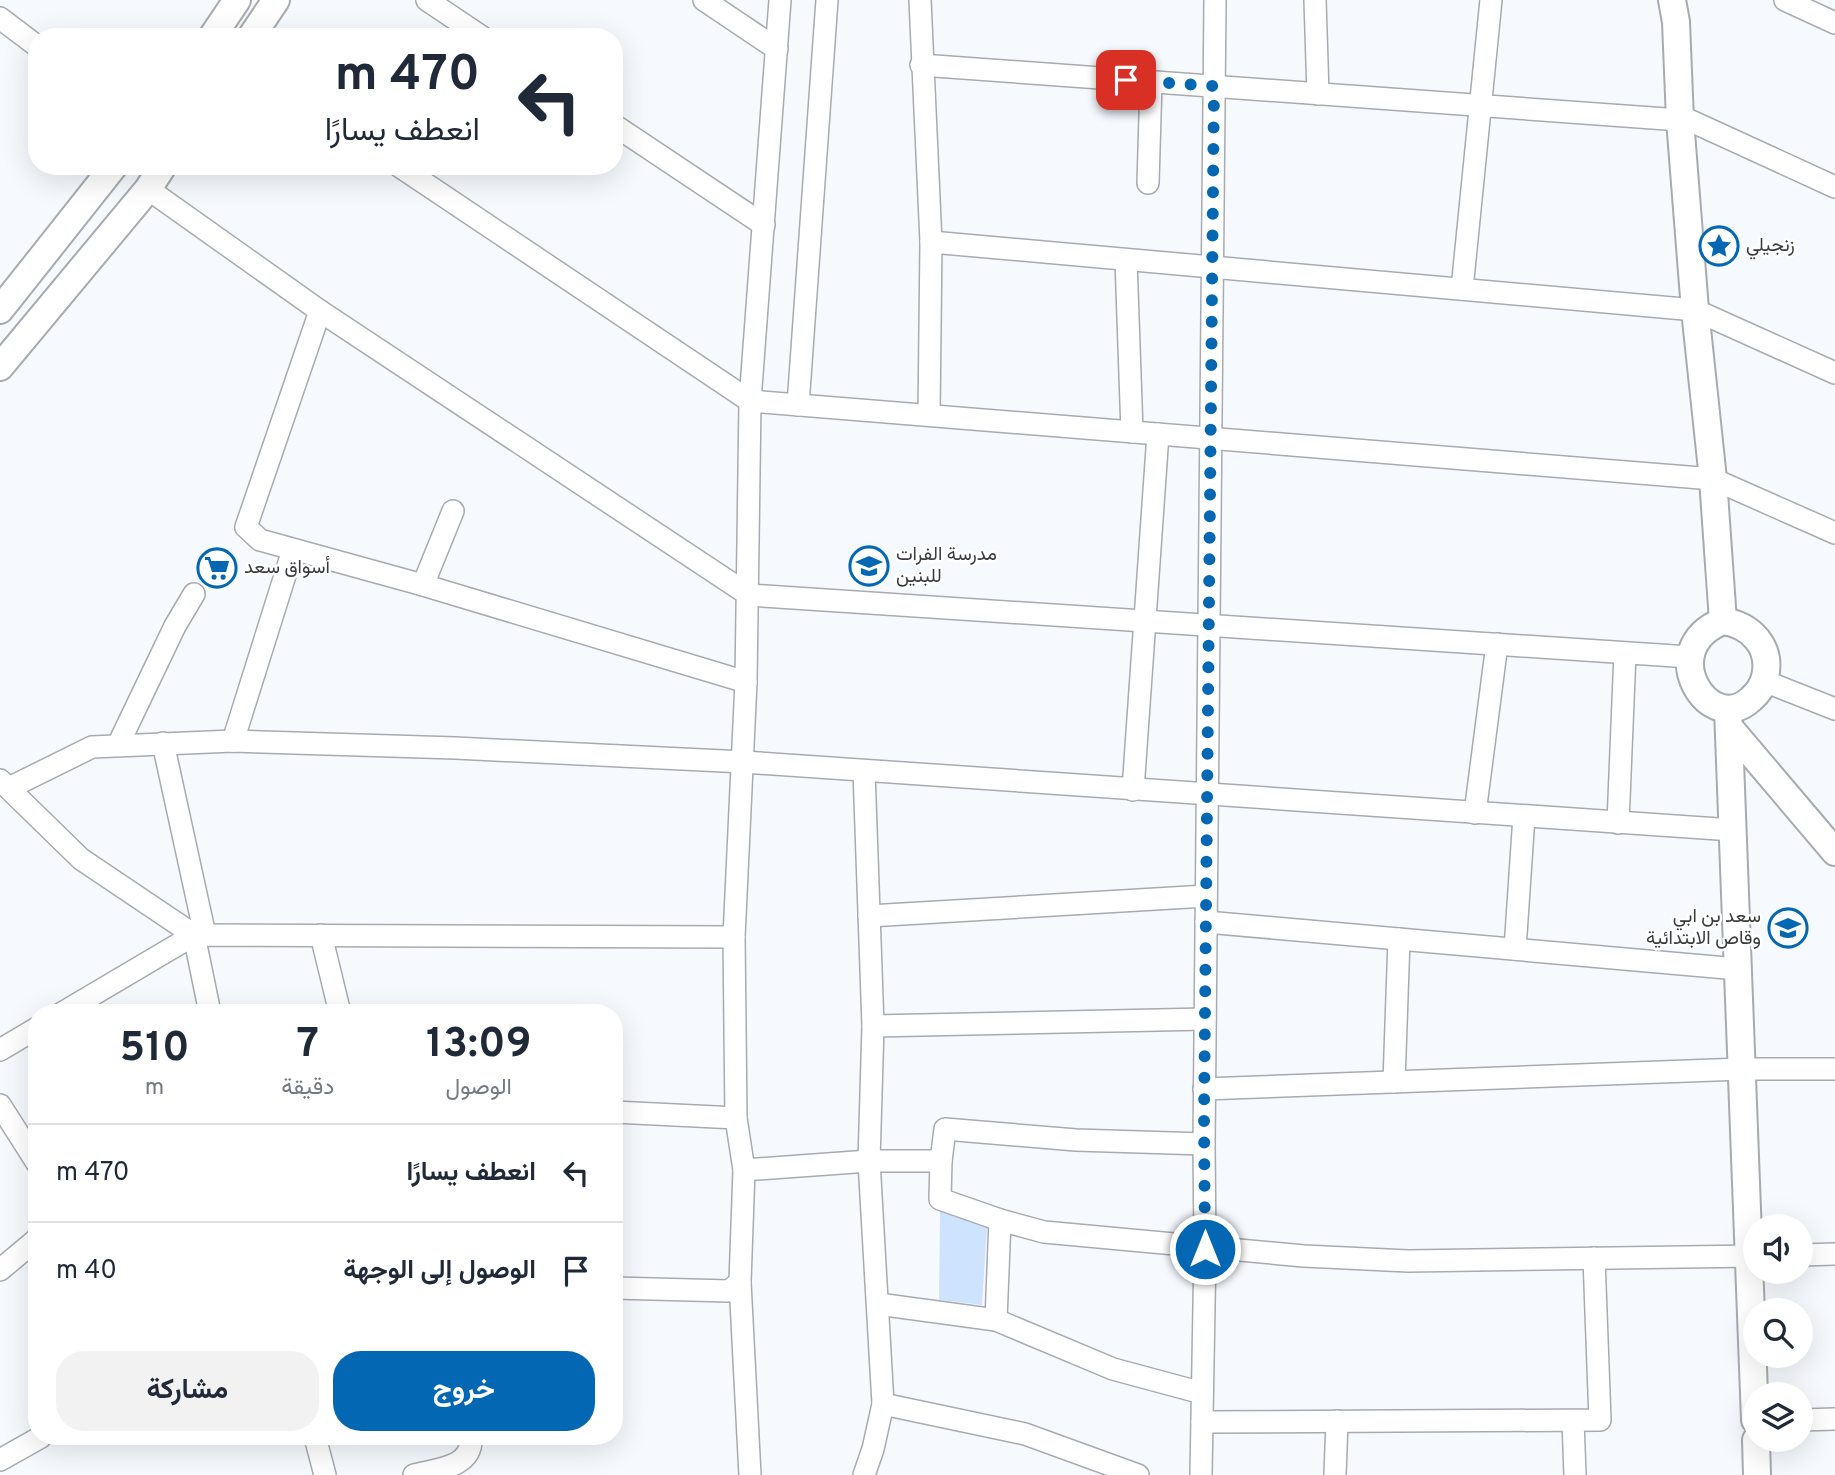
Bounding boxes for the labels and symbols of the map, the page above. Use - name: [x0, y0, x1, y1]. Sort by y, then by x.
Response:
- pin: [1096, 50, 1156, 110]
- place icon: زنجيلي: [1698, 225, 1740, 267]
- place label: زنجيلي: [1746, 234, 1795, 260]
- place label: مدرسة الفرات للبنين: [896, 543, 997, 589]
- school or university icon: مدرسة الفرات للبنين: [848, 545, 890, 587]
- supermarket icon: أسواق سعد: [196, 547, 238, 589]
- place label: أسواق سعد: [244, 556, 330, 580]
- place label: سعد بن ابي وقاص الابتدائية: [1646, 905, 1761, 951]
- school or university icon: سعد بن ابي وقاص الابتدائية: [1767, 907, 1809, 949]
- position arrow: [1168, 1212, 1242, 1286]

